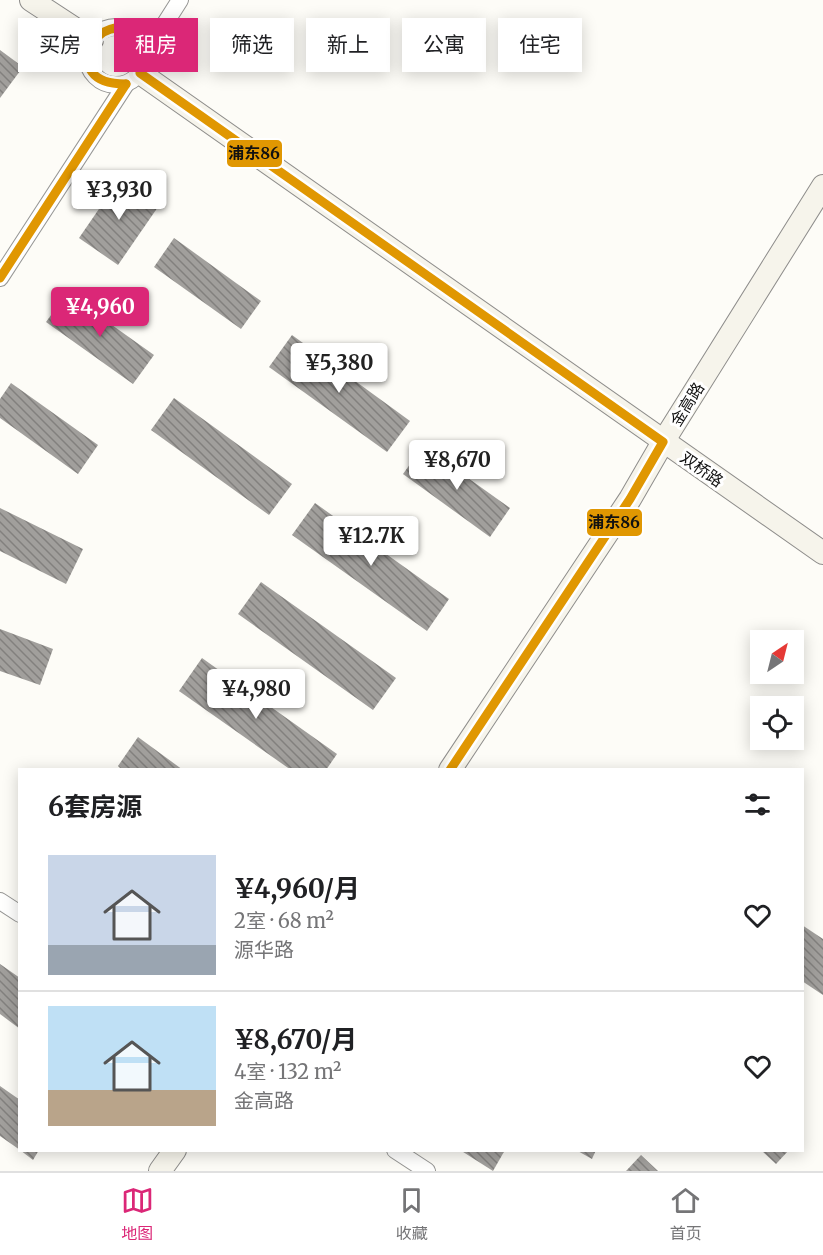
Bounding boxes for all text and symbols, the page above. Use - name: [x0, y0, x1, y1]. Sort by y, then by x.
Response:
- chip: 买房: [18, 18, 102, 72]
- chip: 租房: [114, 18, 198, 72]
- chip: 筛选: [210, 18, 294, 72]
- chip: 新上: [306, 18, 390, 72]
- chip: 公寓: [402, 18, 486, 72]
- chip: 住宅: [498, 18, 582, 72]
- line badge: 浦东86: [226, 139, 283, 168]
- text: 浦东86: [228, 143, 280, 163]
- pin: ¥3,930: [70, 170, 168, 221]
- text: ¥3,930: [85, 177, 153, 202]
- pin: ¥4,960: [51, 287, 149, 338]
- text: ¥4,960: [65, 294, 135, 319]
- pin: ¥5,380: [290, 343, 388, 394]
- text: ¥5,380: [305, 350, 373, 375]
- street label: 金高路: [666, 378, 708, 430]
- pin: ¥8,670: [408, 440, 506, 491]
- text: ¥8,670: [423, 447, 491, 472]
- street label: 双桥路: [677, 447, 727, 491]
- line badge: 浦东86: [586, 508, 643, 537]
- text: 浦东86: [588, 512, 640, 532]
- pin: ¥12.7K: [322, 516, 420, 567]
- text: ¥12.7K: [337, 523, 405, 548]
- north arrow: [750, 630, 804, 684]
- map controls: [750, 630, 804, 750]
- pin: ¥4,980: [207, 669, 305, 720]
- text: ¥4,980: [221, 676, 291, 701]
- button: locate: [750, 696, 804, 750]
- icon: filters: [741, 788, 774, 821]
- text: 6套房源: [48, 790, 142, 823]
- text: ¥4,960/月: [234, 872, 360, 905]
- icon: home: [96, 879, 168, 951]
- icon: heart: [741, 899, 774, 932]
- text: 2室 · 68 m²: [234, 908, 334, 933]
- text: 源华路: [234, 937, 294, 962]
- text: ¥8,670/月: [234, 1023, 357, 1056]
- icon: home: [96, 1030, 168, 1102]
- icon: heart: [741, 1050, 774, 1083]
- text: 4室 · 132 m²: [234, 1059, 341, 1084]
- text: 金高路: [234, 1088, 294, 1113]
- tab: 地图: [121, 1184, 154, 1244]
- tab: 收藏: [395, 1184, 428, 1244]
- tab: 首页: [669, 1184, 702, 1244]

